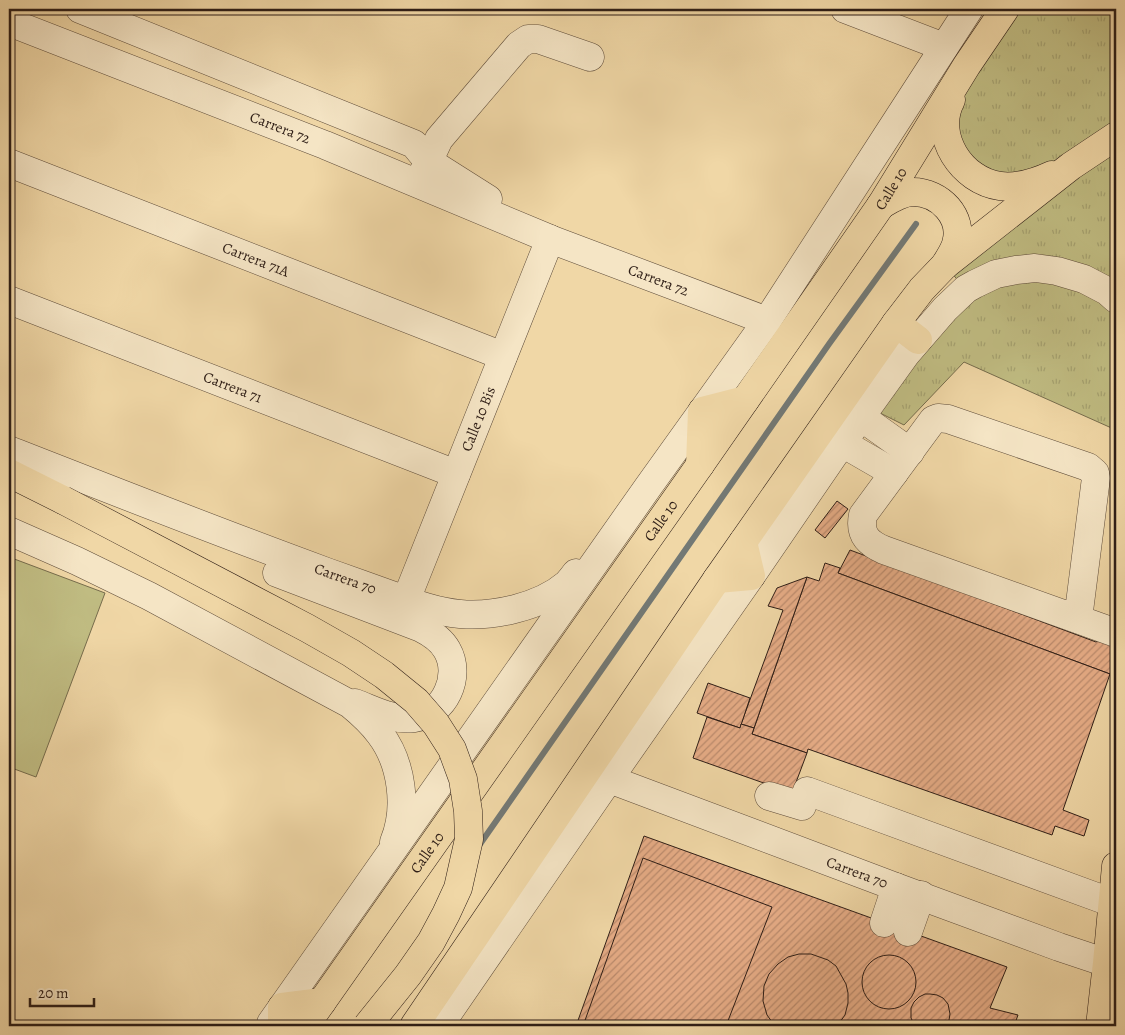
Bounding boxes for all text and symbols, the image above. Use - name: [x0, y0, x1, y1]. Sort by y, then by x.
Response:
- street label: Carrera 72: [247, 107, 313, 148]
- street label: Calle 10: [870, 164, 912, 214]
- street label: Carrera 71A: [219, 237, 292, 282]
- street label: Carrera 72: [625, 259, 692, 301]
- street label: Carrera 71: [200, 367, 265, 408]
- street label: Calle 10 Bis: [456, 383, 500, 454]
- street label: Calle 10: [639, 496, 682, 545]
- street label: Carrera 70: [312, 558, 379, 599]
- street label: Calle 10: [405, 828, 449, 877]
- street label: Carrera 70: [823, 852, 891, 893]
- scale bar: [30, 975, 94, 1007]
- text: 20 m: [38, 983, 69, 1003]

